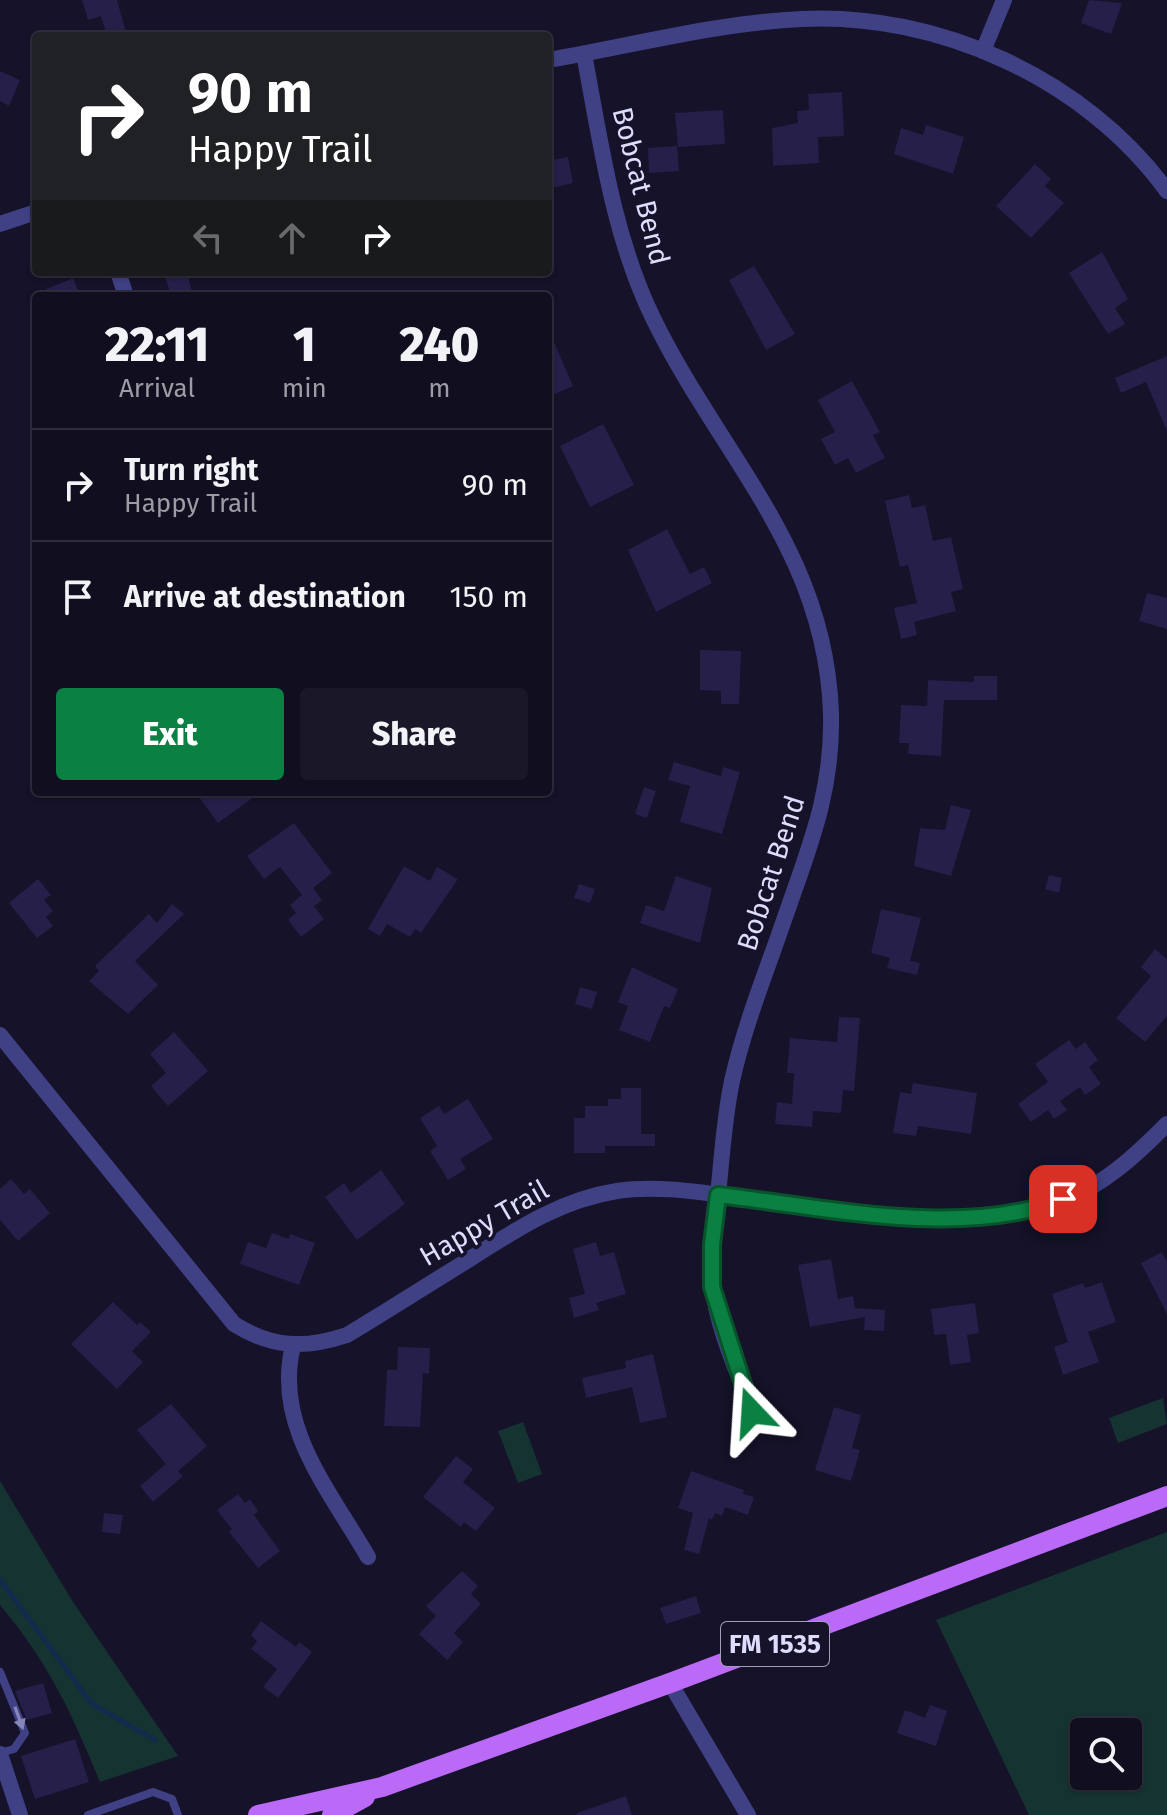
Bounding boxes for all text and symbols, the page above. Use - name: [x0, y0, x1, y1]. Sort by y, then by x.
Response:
- text: 90 m: [188, 60, 313, 127]
- icon: right: [56, 64, 160, 168]
- street label: Bobcat Bend: [605, 104, 677, 268]
- text: Happy Trail: [188, 128, 372, 172]
- icon: left: [186, 216, 230, 260]
- icon: ahead: [270, 216, 314, 260]
- icon: right: [354, 216, 398, 260]
- text: 22:11: [105, 316, 209, 374]
- text: 1: [293, 316, 316, 374]
- text: 240: [399, 316, 479, 374]
- text: Arrival: [119, 373, 195, 404]
- text: min: [282, 373, 327, 404]
- text: m: [428, 373, 451, 404]
- text: Turn right: [124, 452, 259, 488]
- icon: right: [56, 463, 100, 507]
- text: 90 m: [462, 467, 528, 503]
- text: Happy Trail: [124, 488, 257, 519]
- icon: arrive: [56, 575, 100, 619]
- text: Arrive at destination: [124, 579, 406, 615]
- text: 150 m: [450, 579, 528, 615]
- button: Exit: [56, 688, 284, 780]
- button: Share: [300, 688, 528, 780]
- street label: Bobcat Bend: [730, 791, 812, 955]
- pin: [1029, 1165, 1097, 1233]
- street label: Happy Trail: [414, 1173, 554, 1273]
- icon: arrive: [1041, 1177, 1085, 1221]
- position arrow: [710, 1370, 794, 1454]
- road number: FM 1535: [721, 1622, 829, 1666]
- one-way arrow: [13, 1706, 26, 1730]
- map controls: [1070, 1718, 1142, 1790]
- button: search: [1070, 1718, 1142, 1790]

